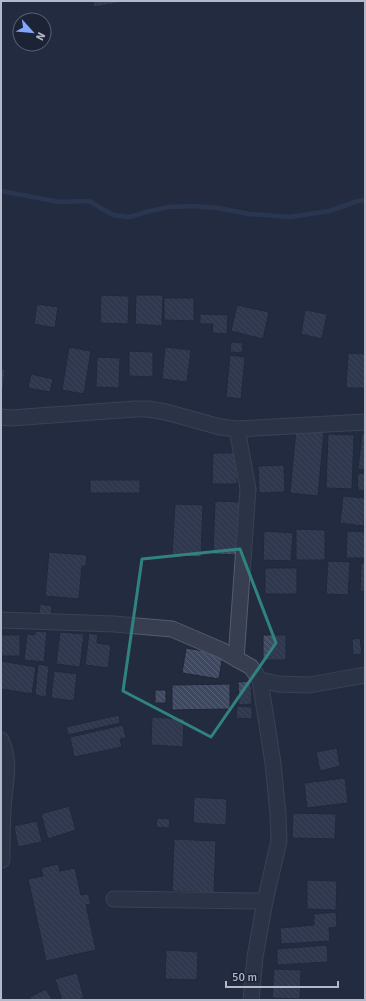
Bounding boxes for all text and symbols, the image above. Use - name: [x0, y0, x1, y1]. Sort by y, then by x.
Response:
- north arrow: [12, 12, 52, 52]
- text: N: [33, 30, 48, 43]
- scale bar: [226, 963, 338, 989]
- text: 50 m: [232, 970, 257, 985]

